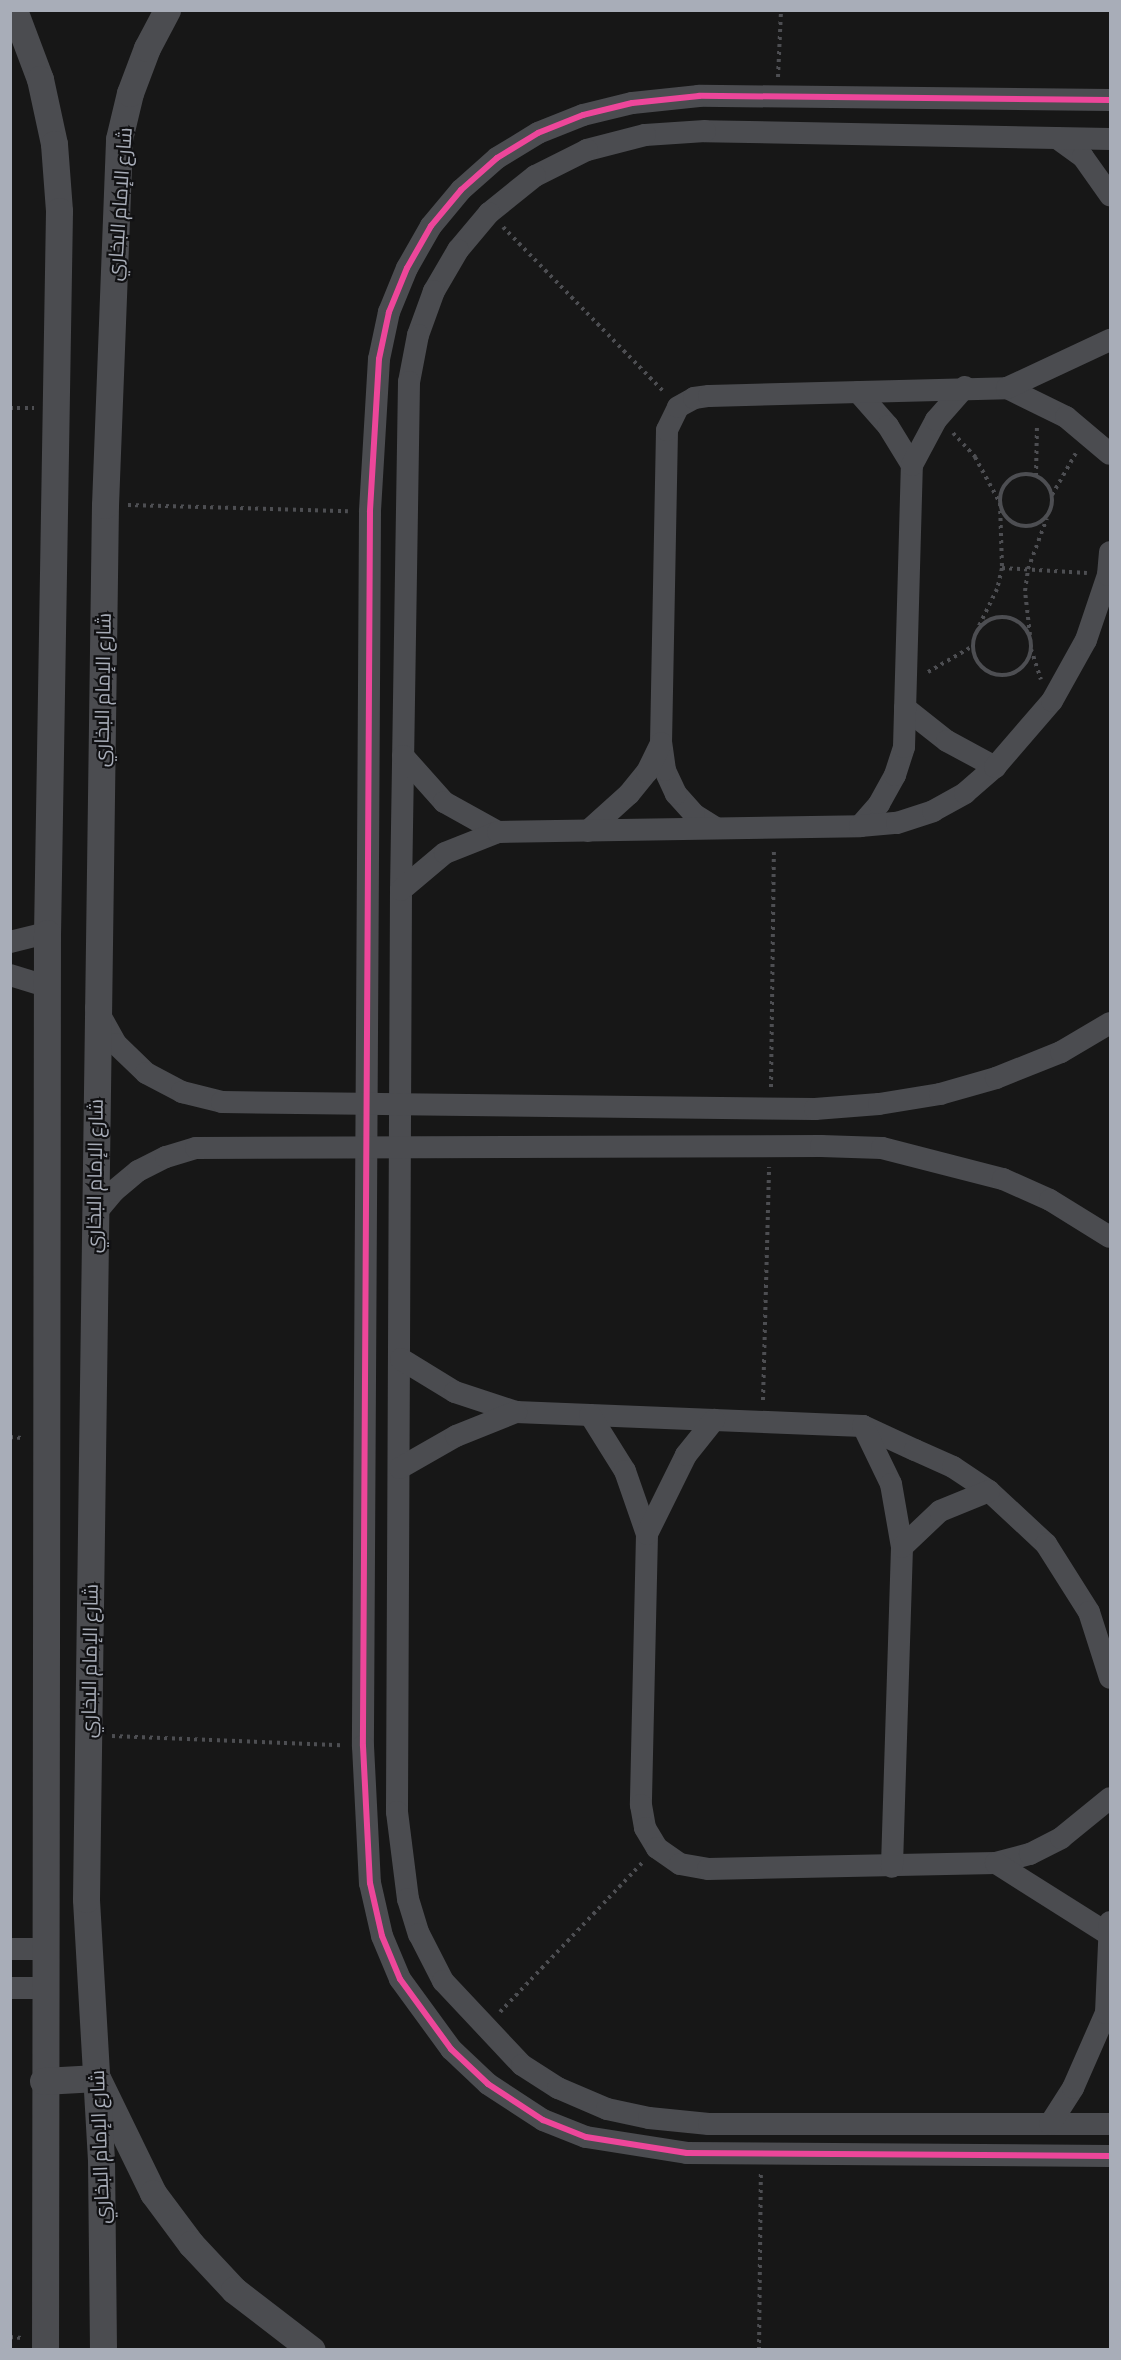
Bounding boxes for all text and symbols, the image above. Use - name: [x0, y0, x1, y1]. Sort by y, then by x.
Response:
- street label: شارع الإمام البخاري: [102, 126, 136, 282]
- street label: شارع الإمام البخاري: [89, 613, 115, 767]
- street label: شارع الإمام البخاري: [81, 1099, 107, 1253]
- street label: شارع الإمام البخاري: [76, 1584, 102, 1738]
- street label: شارع الإمام البخاري: [84, 2070, 114, 2224]

